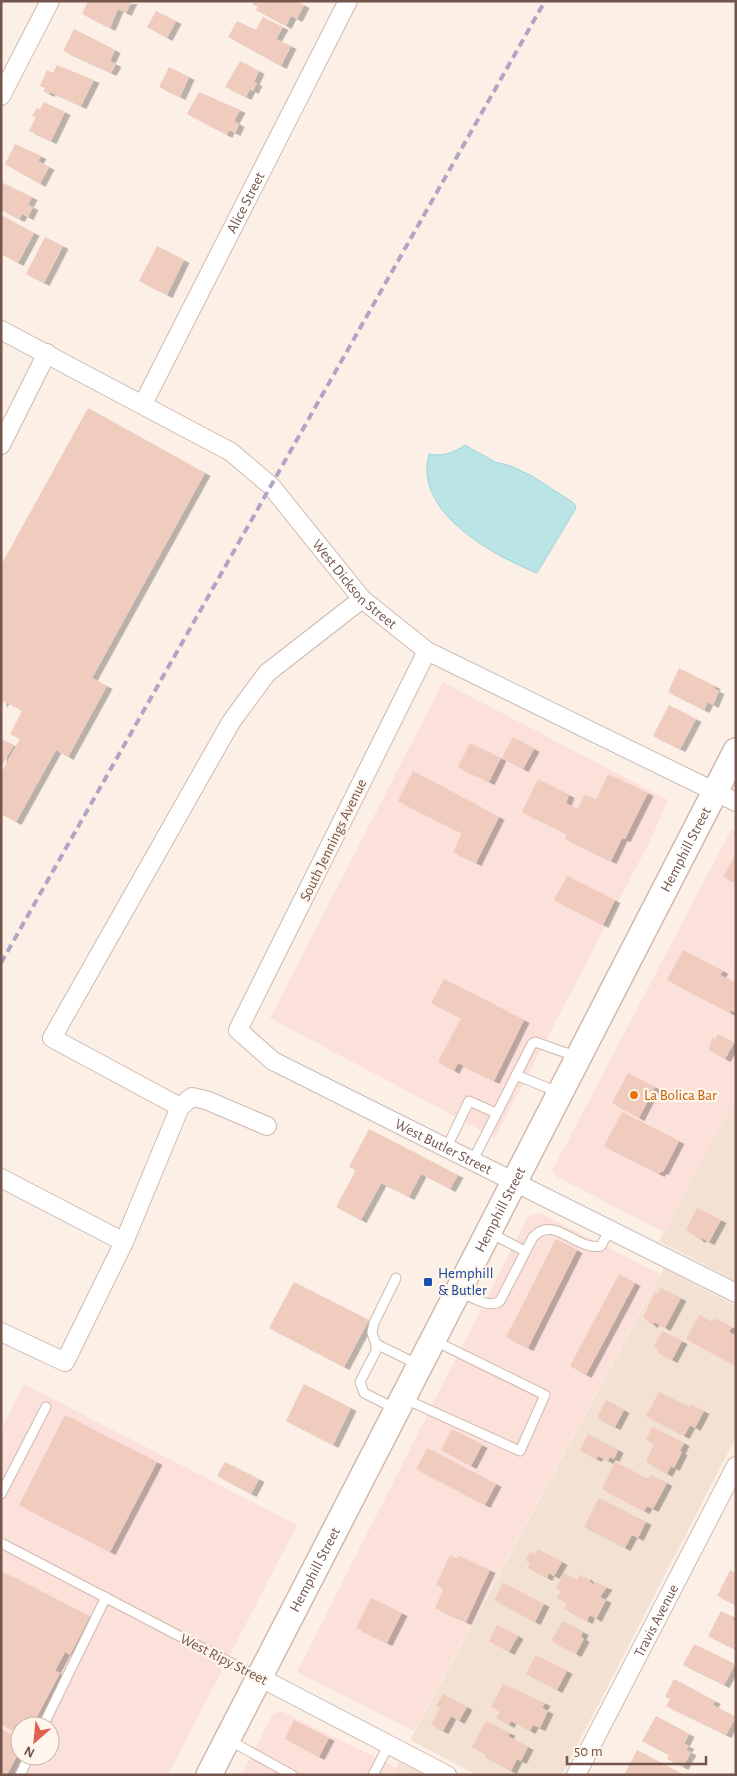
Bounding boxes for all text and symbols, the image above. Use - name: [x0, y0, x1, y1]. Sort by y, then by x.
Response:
- street label: Alice Street: [224, 170, 268, 236]
- street label: West Dickson Street: [309, 537, 400, 632]
- street label: South Jennings Avenue: [297, 777, 370, 904]
- street label: Hemphill Street: [658, 805, 714, 895]
- place label: La Bolica Bar: [644, 1088, 717, 1103]
- marker: La Bolica Bar: [628, 1089, 640, 1101]
- street label: West Butler Street: [392, 1116, 494, 1178]
- street label: Hemphill Street: [472, 1165, 529, 1255]
- place label: Hemphill & Butler: [438, 1266, 493, 1298]
- marker: Hemphill & Butler: [422, 1276, 434, 1288]
- street label: Hemphill Street: [287, 1525, 343, 1615]
- street label: Travis Avenue: [631, 1582, 681, 1660]
- street label: West Ripy Street: [178, 1631, 270, 1688]
- north arrow: [10, 1716, 60, 1766]
- scale bar: [567, 1734, 706, 1766]
- text: N: [22, 1743, 37, 1760]
- text: 50 m: [574, 1744, 603, 1759]

